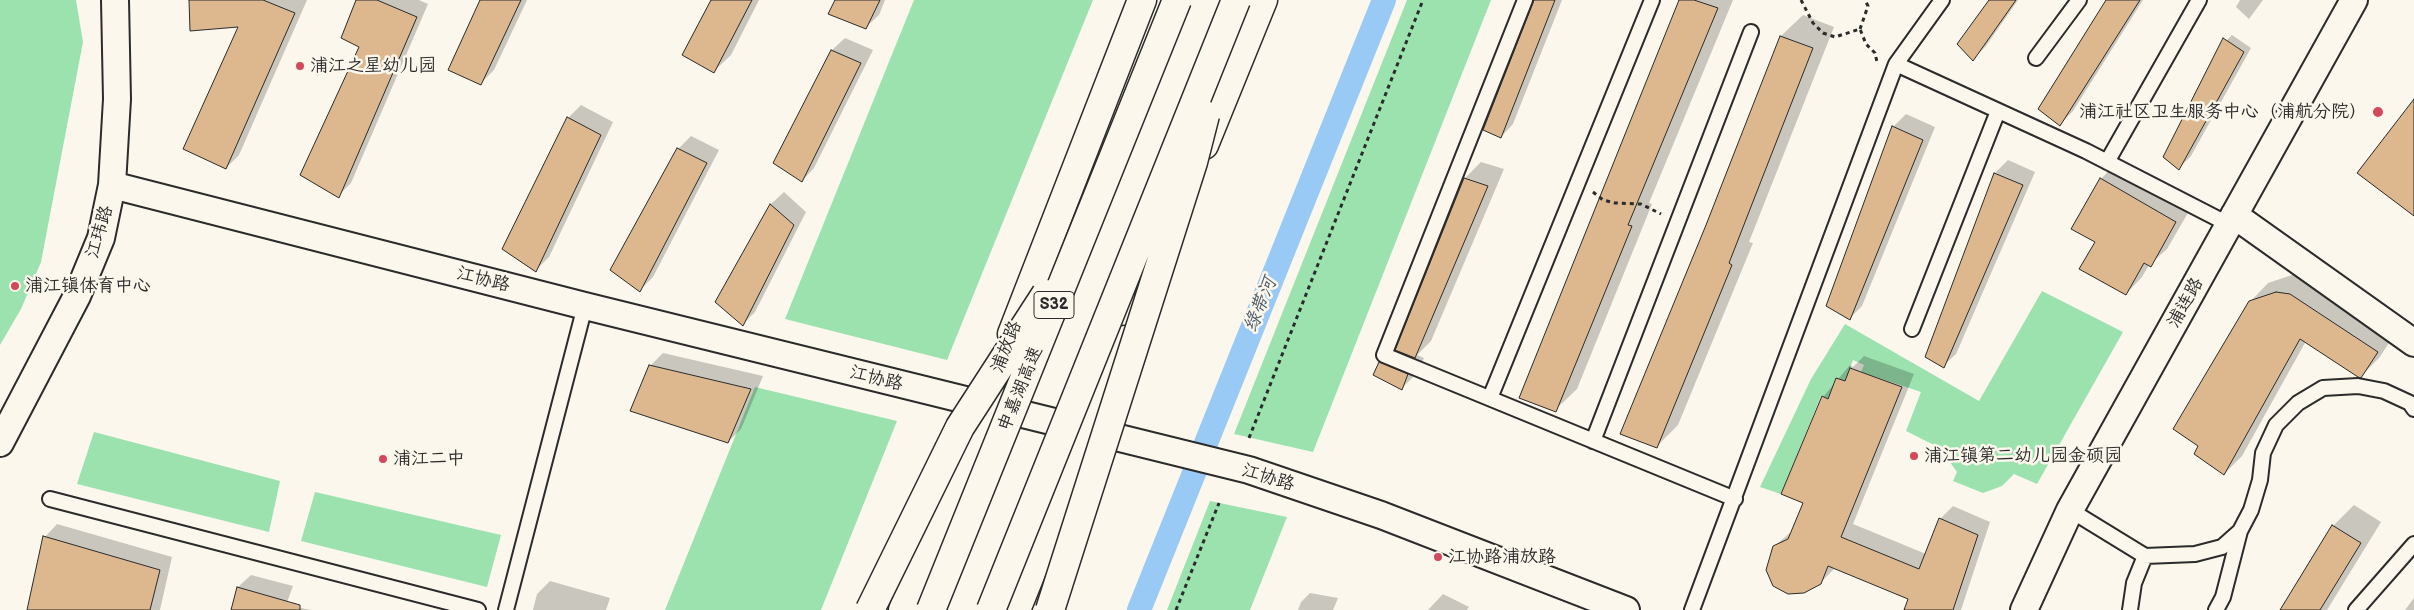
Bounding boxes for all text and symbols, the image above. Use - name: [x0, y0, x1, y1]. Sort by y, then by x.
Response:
- place label: 浦江之星幼儿园: [310, 55, 436, 77]
- marker: 浦江之星幼儿园: [294, 60, 306, 72]
- place label: 浦江社区卫生服务中心（浦航分院）: [2079, 101, 2367, 123]
- marker: 浦江社区卫生服务中心（浦航分院）: [2371, 105, 2385, 119]
- street label: 江玮路: [82, 203, 118, 261]
- street label: 江协路: [454, 263, 512, 297]
- water label: 绿带河: [1240, 274, 1282, 336]
- street label: 浦连路: [2163, 274, 2209, 332]
- place label: 浦江镇体育中心: [25, 275, 151, 297]
- marker: 浦江镇体育中心: [9, 280, 21, 292]
- road number: S32: [1034, 292, 1074, 318]
- street label: 浦放路: [987, 318, 1027, 376]
- street label: 申嘉湖高速: [994, 343, 1048, 435]
- street label: 江协路: [847, 362, 905, 396]
- place label: 浦江镇第二幼儿园金硕园: [1924, 445, 2122, 467]
- place label: 浦江二中: [393, 448, 465, 470]
- marker: 浦江镇第二幼儿园金硕园: [1908, 450, 1920, 462]
- marker: 浦江二中: [377, 453, 389, 465]
- street label: 江协路: [1239, 460, 1297, 496]
- place label: 江协路浦放路: [1448, 546, 1556, 568]
- marker: 江协路浦放路: [1432, 551, 1444, 563]

